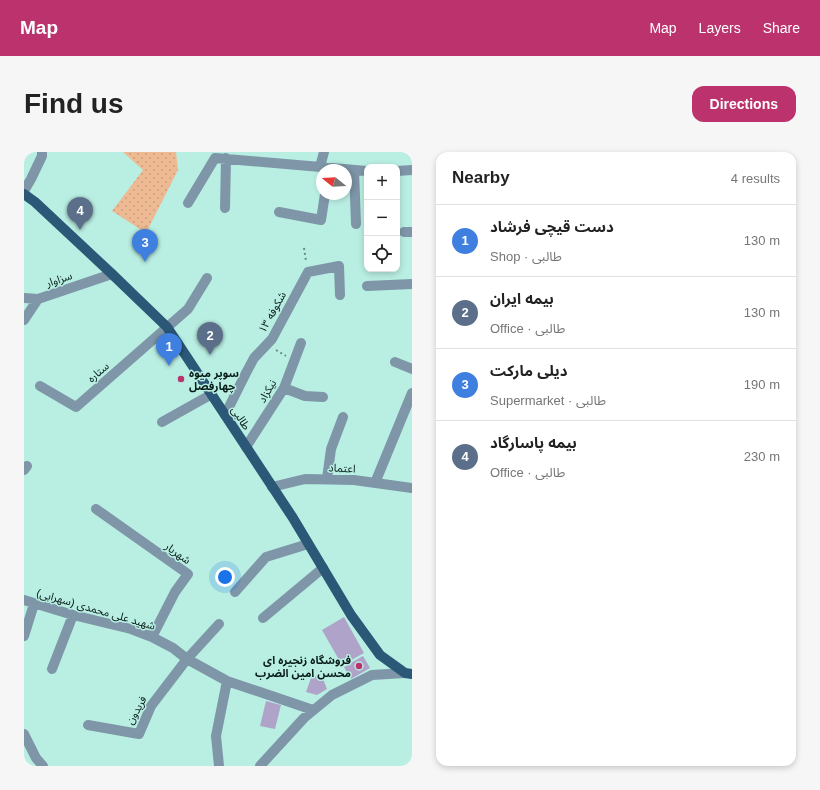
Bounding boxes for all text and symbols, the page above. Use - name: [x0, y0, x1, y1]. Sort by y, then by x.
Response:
- text: Map: [20, 17, 58, 38]
- text: Map: [649, 20, 677, 36]
- text: Layers: [699, 20, 741, 36]
- text: Share: [763, 20, 800, 36]
- button: Directions: [692, 86, 796, 122]
- text: Find us: [24, 88, 124, 119]
- north arrow: [316, 164, 352, 200]
- map controls: [364, 164, 400, 272]
- button: +: [364, 164, 400, 200]
- text: Nearby: [452, 168, 510, 187]
- text: 4 results: [731, 171, 780, 186]
- pin: 4: [67, 197, 93, 230]
- button: −: [364, 200, 400, 236]
- text: دست قیچی فرشاد: [490, 218, 614, 235]
- pin: 3: [132, 229, 158, 262]
- text: 1: [461, 233, 469, 248]
- text: 130 m: [744, 233, 780, 248]
- button: locate: [364, 236, 400, 272]
- text: Shop · طالبی: [490, 249, 562, 264]
- street label: سزاوار: [43, 269, 74, 290]
- street label: شکوفه ۱۳: [256, 289, 289, 335]
- text: بیمه ایران: [490, 290, 554, 307]
- text: 2: [461, 305, 469, 320]
- text: 130 m: [744, 305, 780, 320]
- text: Office · طالبی: [490, 321, 565, 336]
- pin: 2: [197, 322, 223, 355]
- pin: 1: [156, 333, 182, 366]
- street label: ستاره: [85, 359, 112, 385]
- text: دیلی مارکت: [490, 362, 567, 379]
- place label: سوپر میوه چهارفصل: [189, 367, 239, 394]
- marker: سوپر میوه چهارفصل: [176, 374, 186, 384]
- street label: نیکزاد: [256, 377, 279, 405]
- text: 3: [461, 377, 469, 392]
- text: 190 m: [744, 377, 780, 392]
- text: Supermarket · طالبی: [490, 393, 606, 408]
- street label: طالبی: [228, 404, 253, 432]
- text: بیمه پاسارگاد: [490, 434, 577, 451]
- text: 4: [461, 449, 469, 464]
- text: 230 m: [744, 449, 780, 464]
- street label: اعتماد: [328, 461, 356, 475]
- text: Office · طالبی: [490, 465, 565, 480]
- street label: شهریار: [161, 539, 193, 567]
- your location: [215, 567, 235, 587]
- street label: شهید علی محمدی (سهرابی): [35, 586, 157, 633]
- place label: فروشگاه زنجیره ای محسن امین الضرب: [255, 654, 351, 680]
- marker: فروشگاه زنجیره ای محسن امین الضرب: [354, 661, 364, 671]
- street label: فریدون: [123, 694, 150, 727]

